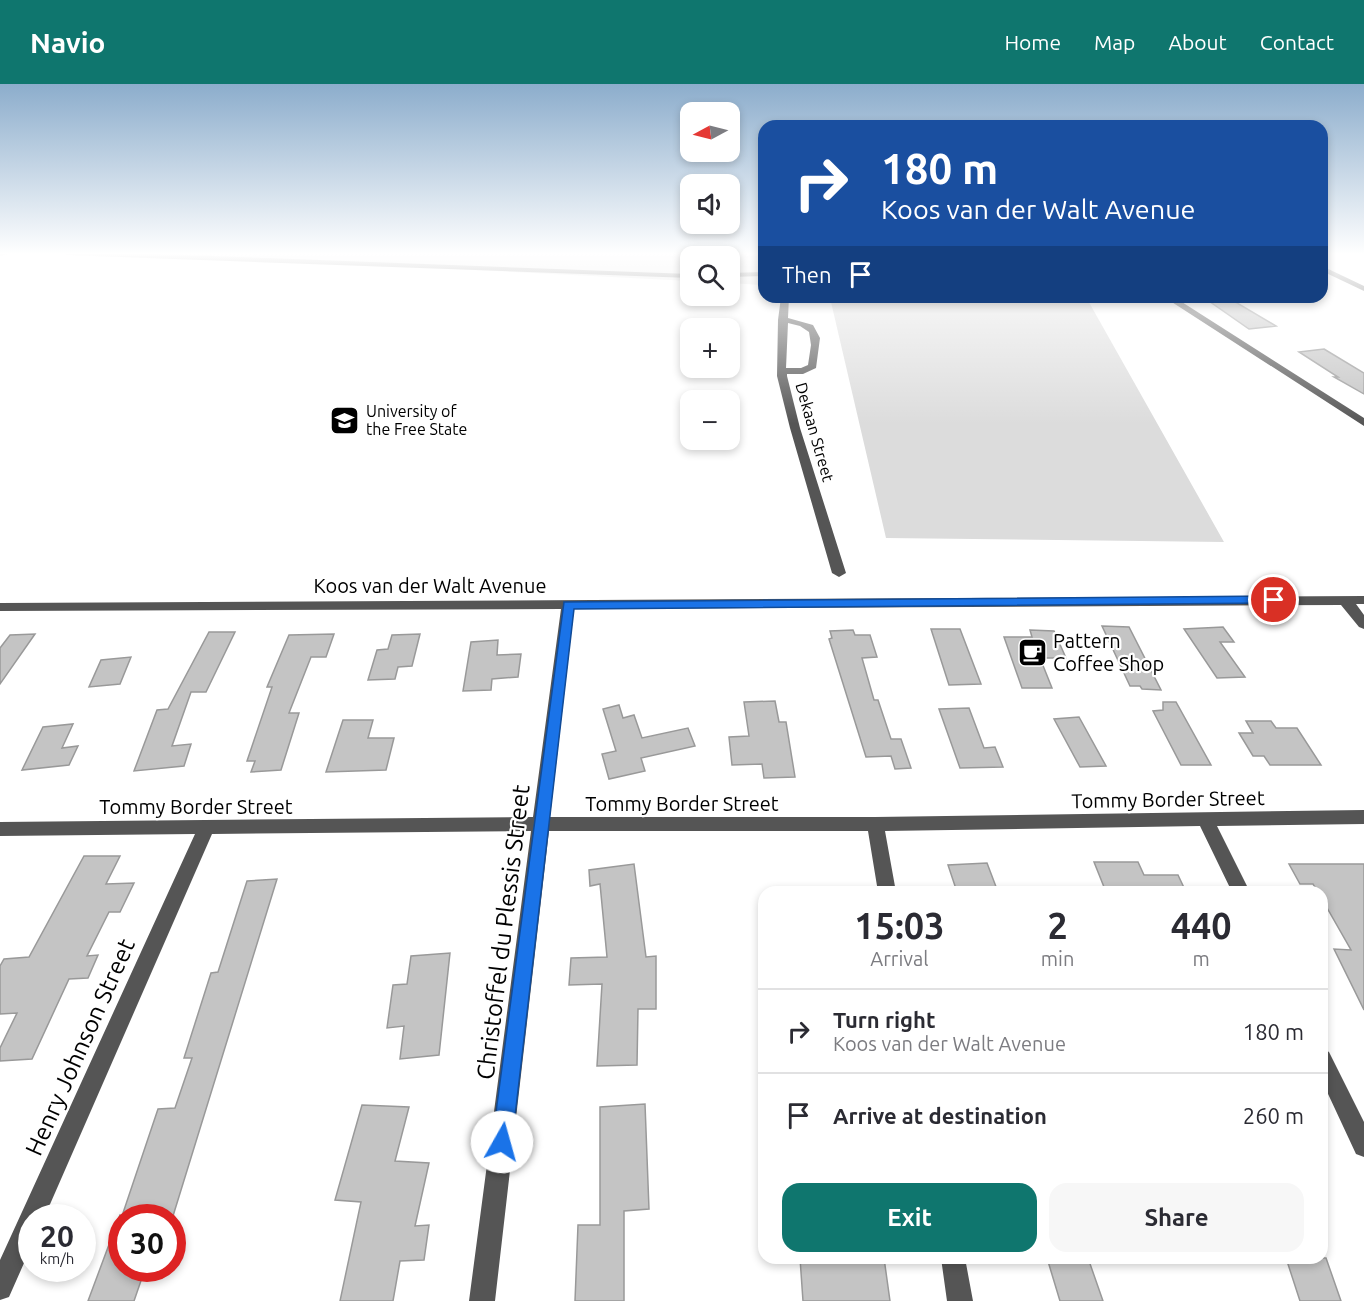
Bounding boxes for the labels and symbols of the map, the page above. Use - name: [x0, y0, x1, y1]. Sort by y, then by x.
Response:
- north arrow: [680, 102, 740, 162]
- street label: Dekaan Street: [792, 380, 838, 484]
- place label: University of the Free State: [366, 402, 467, 438]
- school or university icon: University of the Free State: [329, 404, 361, 436]
- street label: Koos van der Walt Avenue: [314, 574, 546, 597]
- pin: [1248, 574, 1299, 625]
- place label: Pattern Coffee Shop: [1053, 629, 1164, 675]
- cafe icon: Pattern Coffee Shop: [1016, 636, 1048, 668]
- street label: Christoffel du Plessis Street: [471, 782, 535, 1081]
- street label: Tommy Border Street: [1071, 786, 1265, 812]
- street label: Tommy Border Street: [585, 792, 779, 815]
- street label: Tommy Border Street: [99, 795, 293, 818]
- street label: Henry Johnson Street: [20, 934, 140, 1160]
- position arrow: [470, 1110, 534, 1174]
- speed limit sign: 30: [108, 1204, 186, 1282]

